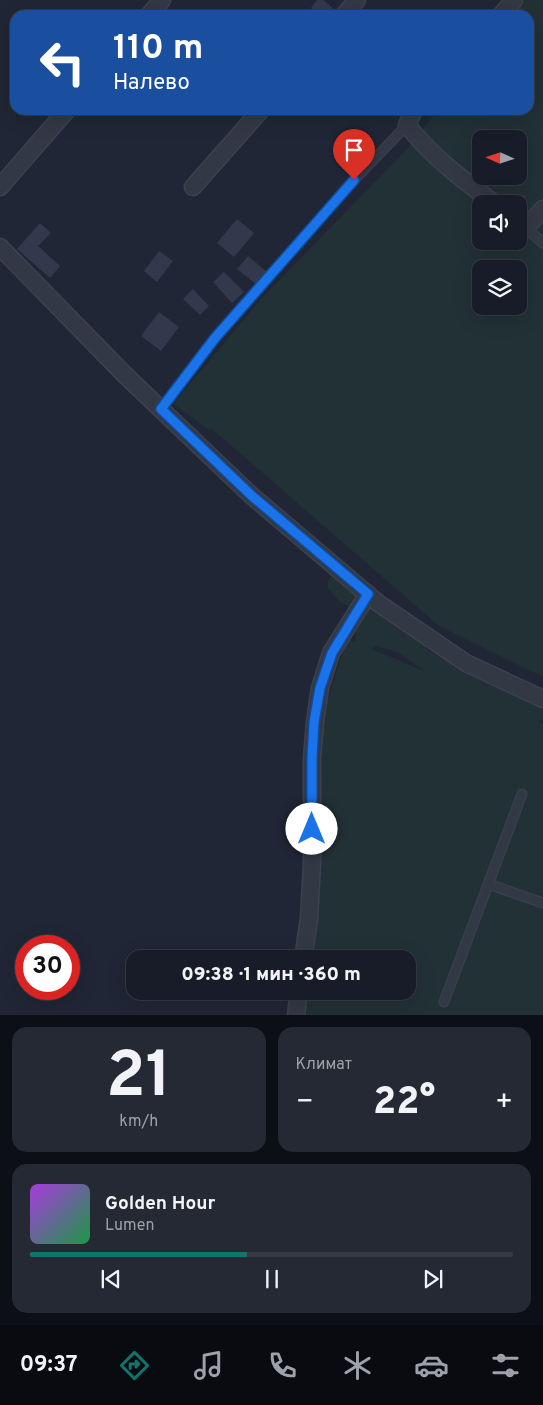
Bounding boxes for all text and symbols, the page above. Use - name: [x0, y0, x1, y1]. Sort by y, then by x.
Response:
- text: 110 m: [113, 27, 203, 71]
- icon: left: [30, 30, 95, 95]
- text: Налево: [113, 70, 190, 97]
- pin: [333, 129, 375, 180]
- north arrow: [472, 130, 528, 185]
- map controls: [472, 130, 527, 315]
- icon: arrive: [340, 136, 368, 164]
- button: sound: [472, 195, 527, 250]
- button: layers: [472, 260, 527, 315]
- position arrow: [285, 802, 337, 854]
- speed limit sign: 30: [15, 935, 80, 1000]
- text: 09:38 · 1 мин · 360 m: [181, 963, 361, 987]
- text: 21: [106, 1038, 172, 1120]
- text: Климат: [296, 1055, 352, 1075]
- text: 22°: [373, 1079, 435, 1128]
- text: −: [296, 1085, 314, 1121]
- text: +: [495, 1085, 513, 1121]
- text: km/h: [119, 1112, 158, 1132]
- text: Golden Hour: [105, 1192, 216, 1216]
- text: Lumen: [105, 1216, 155, 1236]
- icon: previous: [97, 1265, 125, 1293]
- icon: pause: [258, 1265, 286, 1293]
- icon: next: [419, 1265, 447, 1293]
- icon: directions: [117, 1348, 152, 1383]
- icon: music: [191, 1348, 226, 1383]
- icon: phone: [265, 1348, 300, 1383]
- icon: climate: [340, 1348, 375, 1383]
- icon: car: [414, 1348, 449, 1383]
- icon: filters: [488, 1348, 523, 1383]
- text: 09:37: [20, 1352, 78, 1379]

